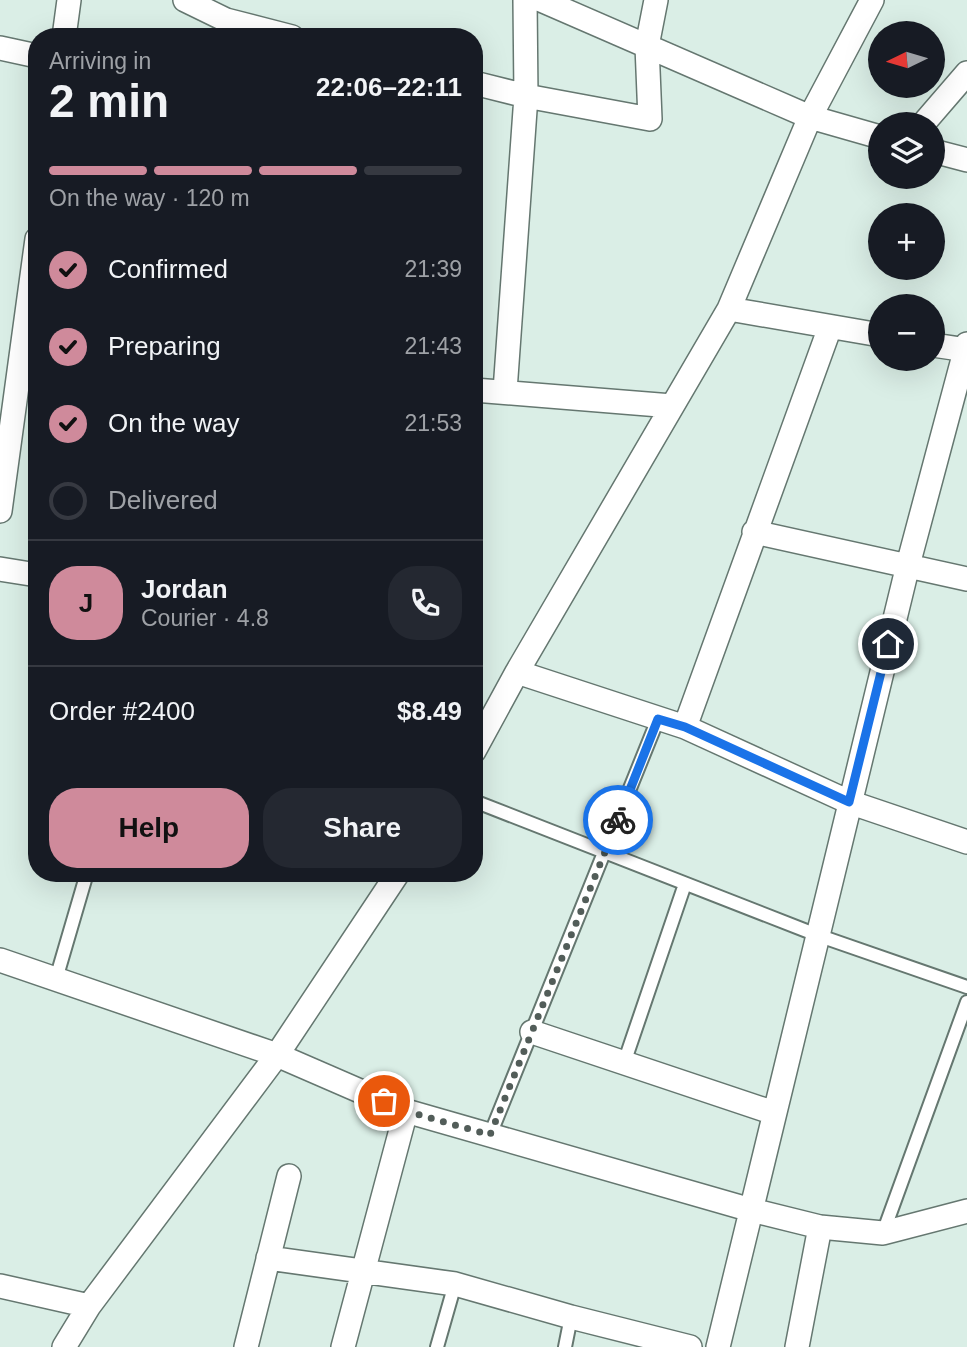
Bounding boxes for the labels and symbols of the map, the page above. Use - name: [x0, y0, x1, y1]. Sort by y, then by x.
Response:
- north arrow: [868, 21, 945, 98]
- pin: [858, 614, 918, 674]
- courier: [583, 785, 653, 855]
- pin: [354, 1071, 414, 1131]

